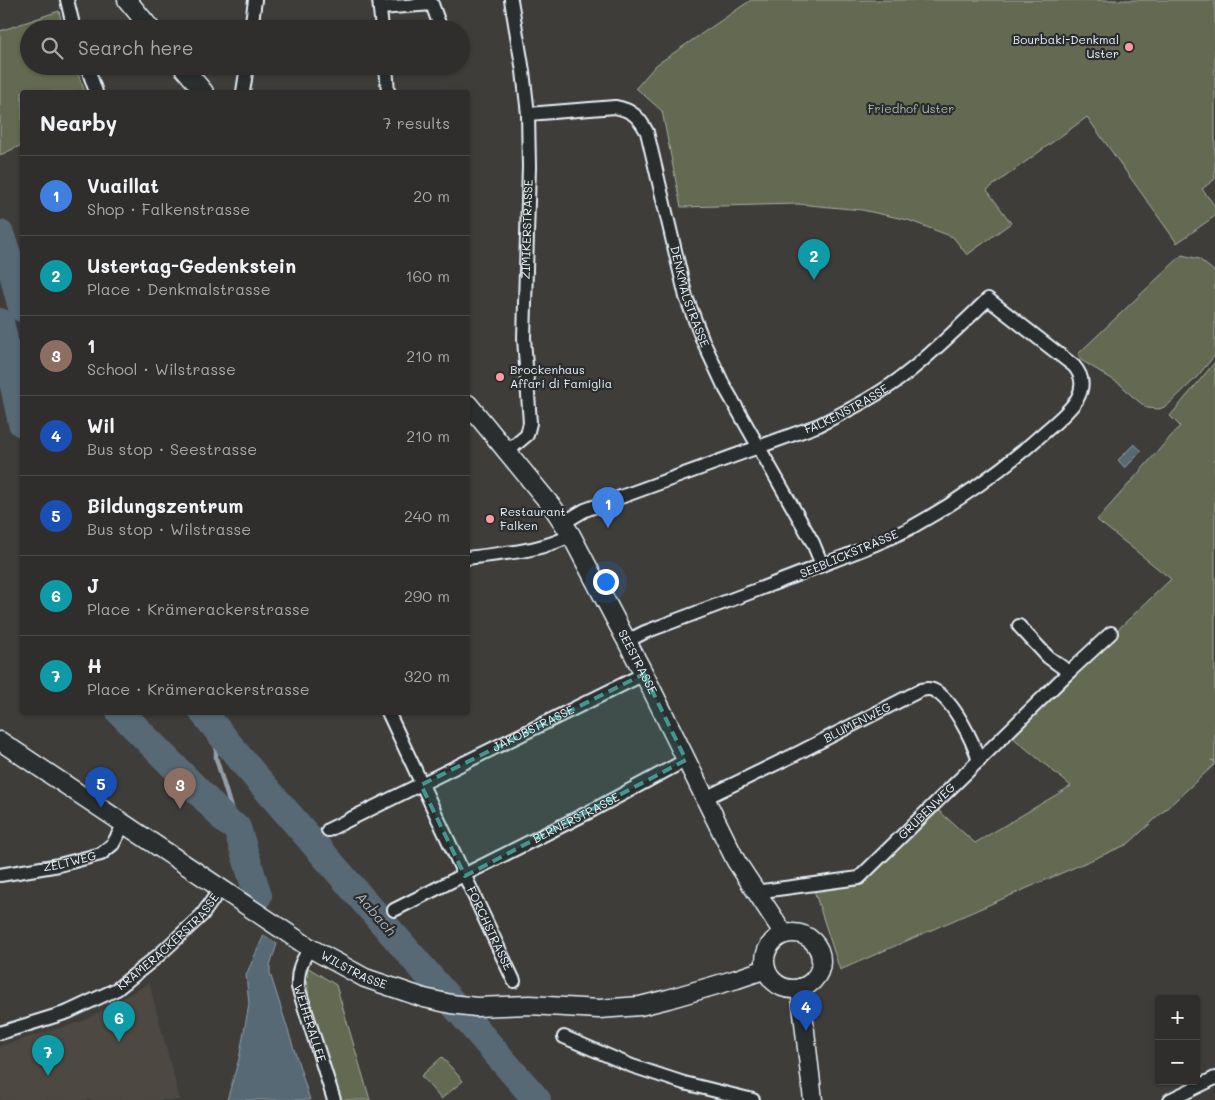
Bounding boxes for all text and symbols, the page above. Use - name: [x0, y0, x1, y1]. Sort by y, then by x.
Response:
- search box: [20, 20, 470, 75]
- place label: Bourbaki-Denkmal Uster: [1013, 31, 1119, 61]
- icon: search: [38, 34, 66, 62]
- text: Search here: [78, 35, 194, 60]
- marker: Bourbaki-Denkmal Uster: [1123, 41, 1135, 53]
- park label: Friedhof Uster: [868, 100, 954, 116]
- text: Nearby: [40, 109, 117, 136]
- text: 7 results: [383, 112, 450, 133]
- text: Vuaillat: [87, 173, 159, 198]
- street label: ZIMIKERSTRASSE: [517, 179, 536, 280]
- text: 1: [52, 185, 60, 206]
- text: 20 m: [413, 185, 450, 206]
- text: Shop · Falkenstrasse: [87, 198, 250, 219]
- pin: 2: [798, 239, 830, 280]
- street label: DENKMALSTRASSE: [667, 244, 714, 350]
- text: Ustertag-Gedenkstein: [87, 253, 296, 278]
- text: 2: [52, 265, 60, 286]
- text: 160 m: [405, 265, 450, 286]
- text: Place · Denkmalstrasse: [87, 278, 271, 299]
- text: 1: [87, 333, 95, 358]
- text: 3: [51, 345, 61, 366]
- text: 210 m: [406, 345, 450, 366]
- text: School · Wilstrasse: [87, 358, 236, 379]
- place label: Brockenhaus Affari di Famiglia: [510, 361, 612, 391]
- marker: Brockenhaus Affari di Famiglia: [494, 371, 506, 383]
- street label: FALKENSTRASSE: [802, 380, 891, 437]
- text: Wil: [87, 413, 115, 438]
- text: 4: [51, 425, 61, 446]
- text: 210 m: [406, 425, 450, 446]
- text: Bus stop · Seestrasse: [87, 438, 257, 459]
- pin: 1: [592, 487, 624, 528]
- text: Bildungszentrum: [87, 493, 243, 518]
- place label: Restaurant Falken: [500, 503, 566, 533]
- text: 5: [51, 505, 61, 526]
- text: 240 m: [404, 505, 450, 526]
- marker: Restaurant Falken: [484, 513, 496, 525]
- text: Bus stop · Wilstrasse: [87, 518, 251, 539]
- street label: SEEBLICKSTRASSE: [797, 525, 900, 581]
- your location: [593, 569, 619, 595]
- text: J: [87, 573, 100, 598]
- text: 6: [51, 585, 61, 606]
- text: 290 m: [404, 585, 450, 606]
- text: Place · Krämerackerstrasse: [87, 598, 310, 619]
- street label: SEESTRASSE: [615, 626, 662, 696]
- text: H: [87, 653, 102, 678]
- text: 7: [52, 665, 60, 686]
- text: 320 m: [404, 665, 450, 686]
- text: Place · Krämerackerstrasse: [87, 678, 310, 699]
- street label: BLUMENWEG: [821, 698, 893, 746]
- street label: JAKOBSTRASSE: [489, 701, 576, 755]
- pin: 5: [85, 767, 117, 808]
- pin: 3: [164, 768, 196, 809]
- street label: GRUBENWEG: [894, 779, 958, 842]
- street label: BERNERSTRASSE: [530, 788, 622, 846]
- street label: ZELTWEG: [42, 847, 98, 875]
- street label: FORCHSTRASSE: [464, 883, 517, 973]
- water label: Aabach: [352, 888, 401, 940]
- street label: KRÄMERACKERSTRASSE: [113, 890, 222, 993]
- street label: WILSTRASSE: [318, 946, 389, 992]
- street label: WEIHERALLEE: [291, 982, 330, 1064]
- pin: 4: [790, 990, 822, 1031]
- map controls: [1155, 995, 1200, 1085]
- button: +: [1155, 995, 1200, 1040]
- pin: 6: [103, 1001, 135, 1042]
- pin: 7: [32, 1035, 64, 1076]
- button: −: [1155, 1040, 1200, 1085]

